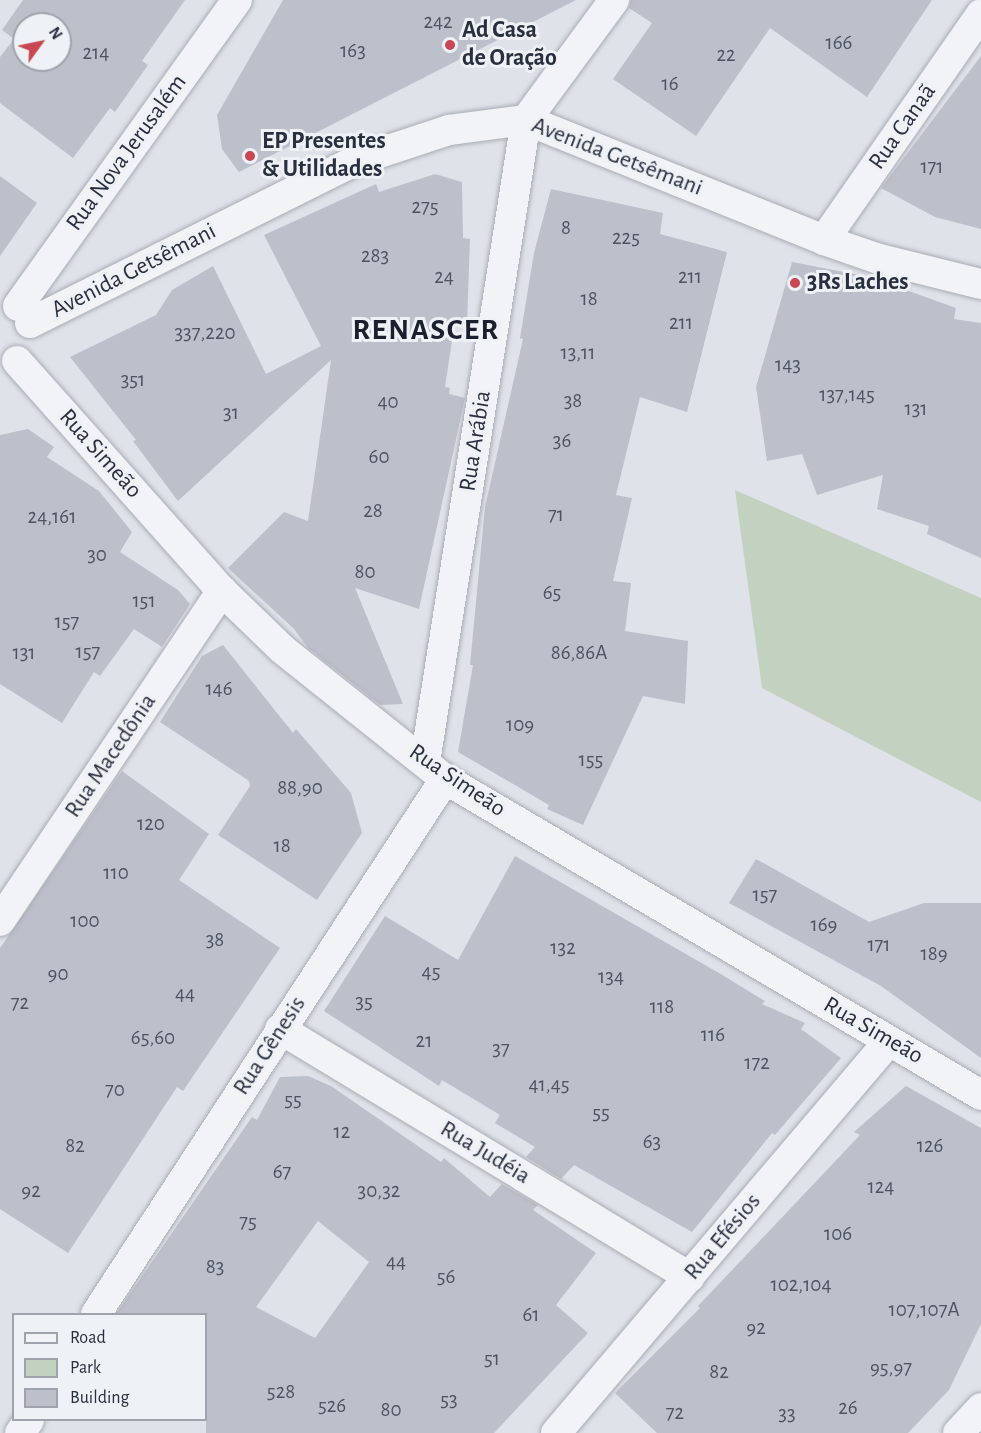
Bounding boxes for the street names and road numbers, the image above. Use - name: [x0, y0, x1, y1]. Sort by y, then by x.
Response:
- street label: Rua Nova Jerusalém: [61, 69, 193, 237]
- street label: Rua Canaã: [863, 79, 943, 175]
- street label: Avenida Getsêmani: [527, 111, 707, 203]
- street label: Avenida Getsêmani: [47, 217, 221, 325]
- street label: Rua Arábia: [454, 389, 498, 493]
- street label: Rua Simeão: [52, 403, 148, 505]
- street label: Rua Macedônia: [59, 688, 163, 824]
- street label: Rua Simeão: [403, 738, 511, 824]
- street label: Rua Gênesis: [227, 991, 313, 1101]
- street label: Rua Simeão: [818, 991, 928, 1071]
- street label: Rua Judéia: [435, 1115, 535, 1191]
- street label: Rua Efésios: [678, 1188, 768, 1286]

